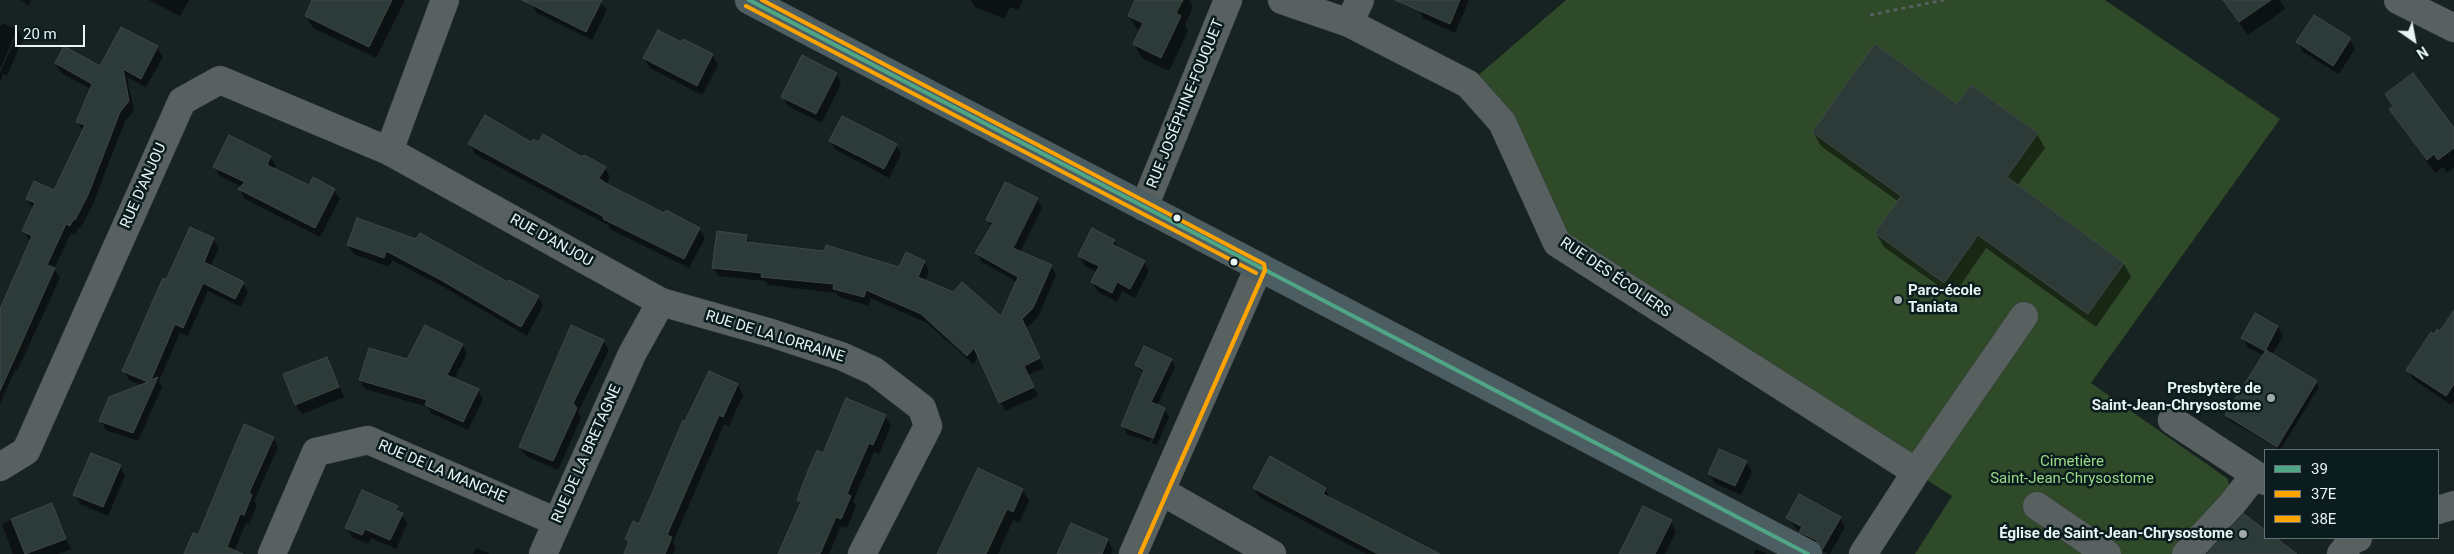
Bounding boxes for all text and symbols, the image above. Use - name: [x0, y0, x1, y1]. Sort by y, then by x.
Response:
- scale bar: [18, 15, 88, 47]
- north arrow: [2389, 15, 2439, 65]
- street label: RUE JOSÉPHINE-FOUQUET: [1144, 17, 1228, 191]
- text: 20 m: [23, 25, 57, 43]
- text: N: [2414, 43, 2431, 62]
- street label: RUE D'ANJOU: [117, 140, 171, 232]
- street label: RUE D'ANJOU: [507, 211, 595, 271]
- unlabelled marker: [1172, 213, 1182, 223]
- street label: RUE DES ÉCOLIERS: [1556, 234, 1674, 322]
- unlabelled marker: [1229, 257, 1239, 267]
- place label: Parc-école Taniata: [1908, 282, 1981, 317]
- marker: Parc-école Taniata: [1892, 294, 1904, 306]
- street label: RUE DE LA LORRAINE: [703, 307, 847, 367]
- place label: Presbytère de Saint-Jean-Chrysostome: [2092, 380, 2261, 415]
- street label: RUE DE LA BRETAGNE: [548, 382, 626, 526]
- marker: Presbytère de Saint-Jean-Chrysostome: [2265, 392, 2277, 404]
- street label: RUE DE LA MANCHE: [375, 437, 509, 507]
- legend: [2264, 449, 2439, 539]
- park label: Cimetière Saint-Jean-Chrysostome: [1990, 453, 2154, 488]
- text: 39: [2311, 460, 2328, 478]
- text: 37E: [2311, 485, 2336, 503]
- text: 38E: [2311, 510, 2336, 528]
- place label: Église de Saint-Jean-Chrysostome: [1999, 525, 2233, 543]
- marker: Église de Saint-Jean-Chrysostome: [2237, 528, 2249, 540]

